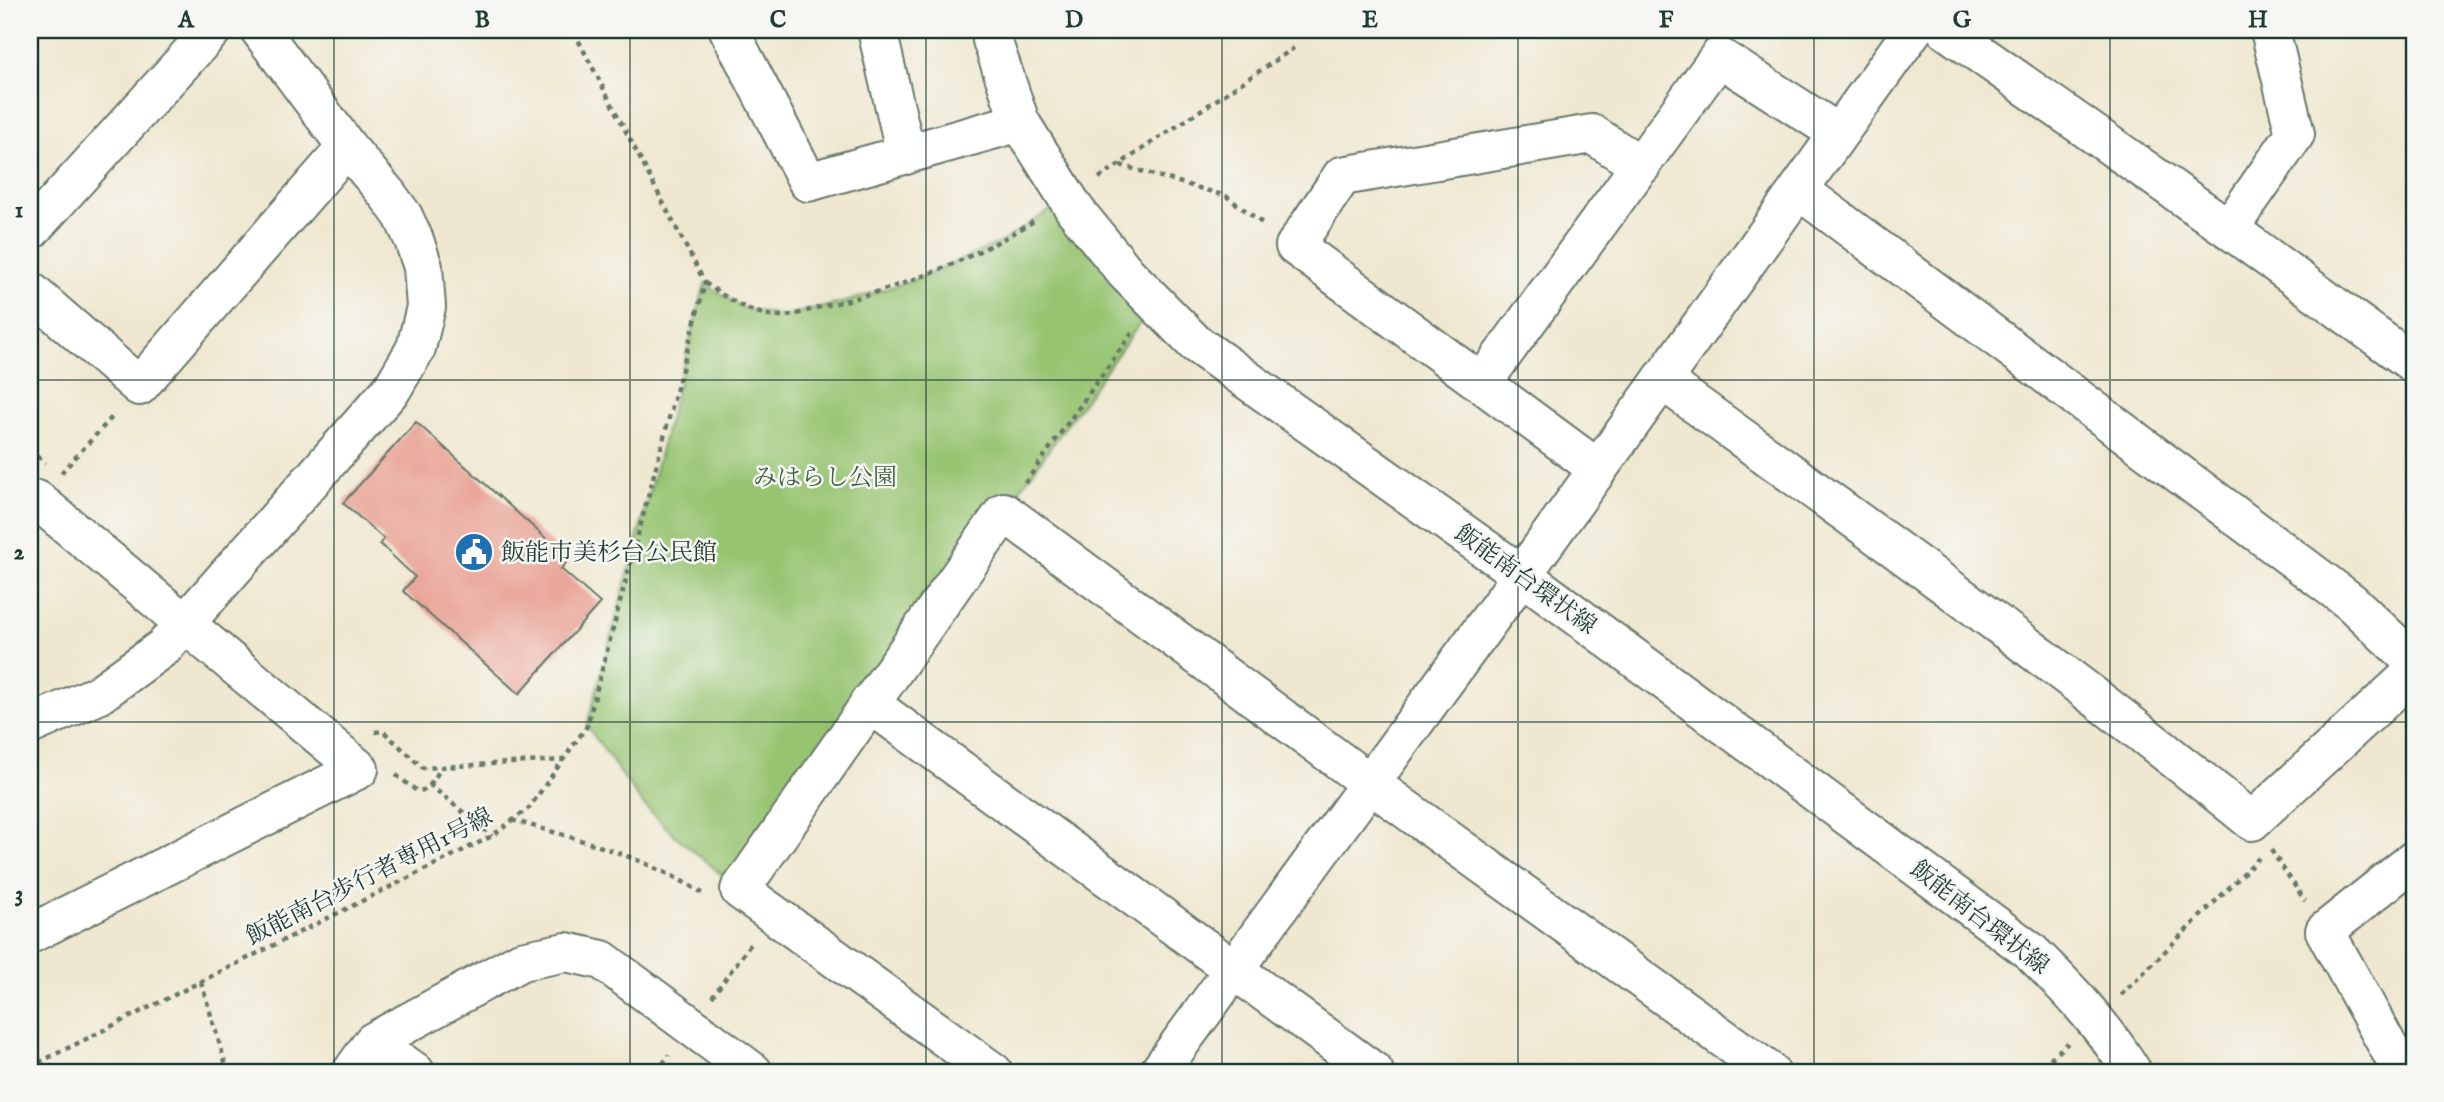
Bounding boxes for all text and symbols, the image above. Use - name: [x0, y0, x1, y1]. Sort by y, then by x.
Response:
- text: A: [177, 6, 195, 35]
- text: B: [474, 6, 490, 35]
- text: C: [770, 6, 787, 35]
- text: D: [1065, 6, 1083, 35]
- text: E: [1362, 6, 1378, 35]
- text: F: [1659, 6, 1674, 35]
- text: G: [1953, 6, 1972, 35]
- text: H: [2248, 6, 2268, 35]
- text: 1: [15, 196, 23, 225]
- park label: みはらし公園: [753, 463, 897, 494]
- street label: 飯能南台環状線: [1448, 518, 1602, 642]
- public building icon: 飯能市美杉台公民館: [453, 531, 495, 573]
- text: 2: [14, 538, 25, 567]
- place label: 飯能市美杉台公民館: [501, 538, 717, 569]
- street label: 飯能南台歩行者専用1号線: [241, 802, 498, 953]
- street label: 飯能南台環状線: [1903, 854, 2055, 982]
- text: 3: [15, 880, 23, 909]

